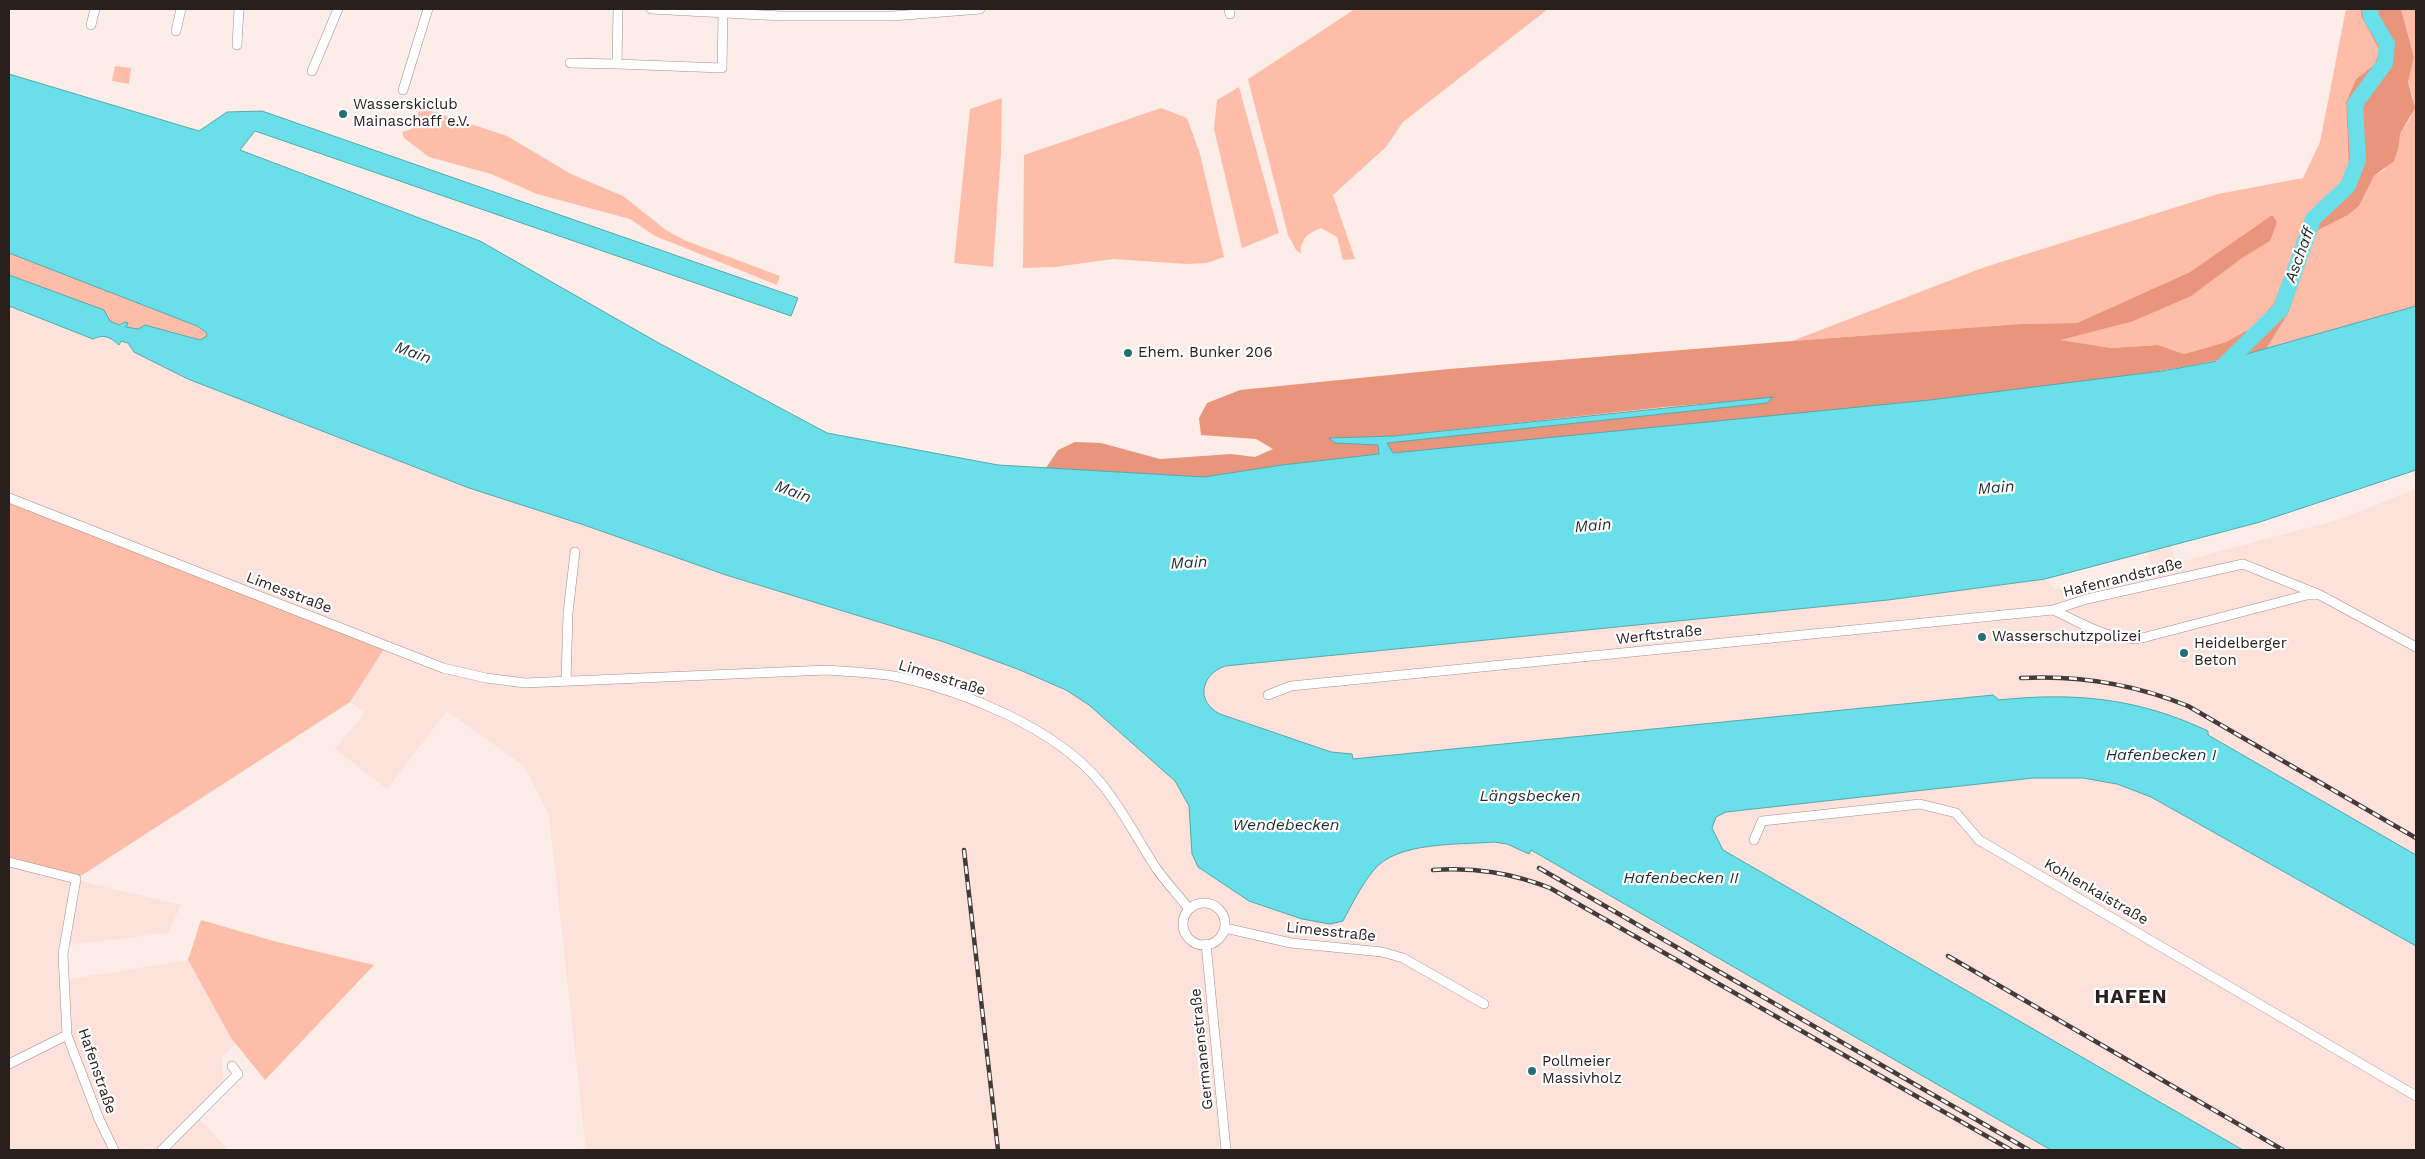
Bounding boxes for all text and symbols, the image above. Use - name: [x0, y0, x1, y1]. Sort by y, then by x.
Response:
- place label: Wasserskiclub Mainaschaff e.V.: [353, 96, 470, 131]
- marker: Wasserskiclub Mainaschaff e.V.: [337, 108, 349, 120]
- water label: Aschaff: [2281, 225, 2319, 285]
- water label: Main: [392, 338, 434, 368]
- place label: Ehem. Bunker 206: [1138, 344, 1273, 362]
- marker: Ehem. Bunker 206: [1122, 347, 1134, 359]
- water label: Main: [772, 477, 814, 507]
- water label: Main: [1977, 477, 2015, 499]
- water label: Main: [1574, 515, 1612, 537]
- water label: Main: [1170, 552, 1208, 574]
- street label: Hafenrandstraße: [2061, 554, 2185, 602]
- street label: Limesstraße: [244, 568, 334, 618]
- street label: Werftstraße: [1615, 622, 1703, 648]
- place label: Wasserschutzpolizei: [1992, 628, 2141, 646]
- marker: Wasserschutzpolizei: [1976, 631, 1988, 643]
- place label: Heidelberger Beton: [2194, 635, 2287, 670]
- marker: Heidelberger Beton: [2178, 647, 2190, 659]
- street label: Limesstraße: [896, 656, 988, 700]
- water label: Hafenbecken I: [2106, 745, 2216, 765]
- water label: Längsbecken: [1479, 786, 1581, 806]
- water label: Wendebecken: [1233, 815, 1339, 835]
- street label: Kohlenkaistraße: [2041, 855, 2151, 929]
- water label: Hafenbecken II: [1623, 868, 1739, 888]
- street label: Limesstraße: [1285, 918, 1377, 946]
- district label: HAFEN: [2094, 985, 2168, 1009]
- street label: Germanenstraße: [1187, 987, 1217, 1111]
- street label: Hafenstraße: [74, 1026, 120, 1116]
- place label: Pollmeier Massivholz: [1542, 1053, 1622, 1088]
- marker: Pollmeier Massivholz: [1526, 1065, 1538, 1077]

